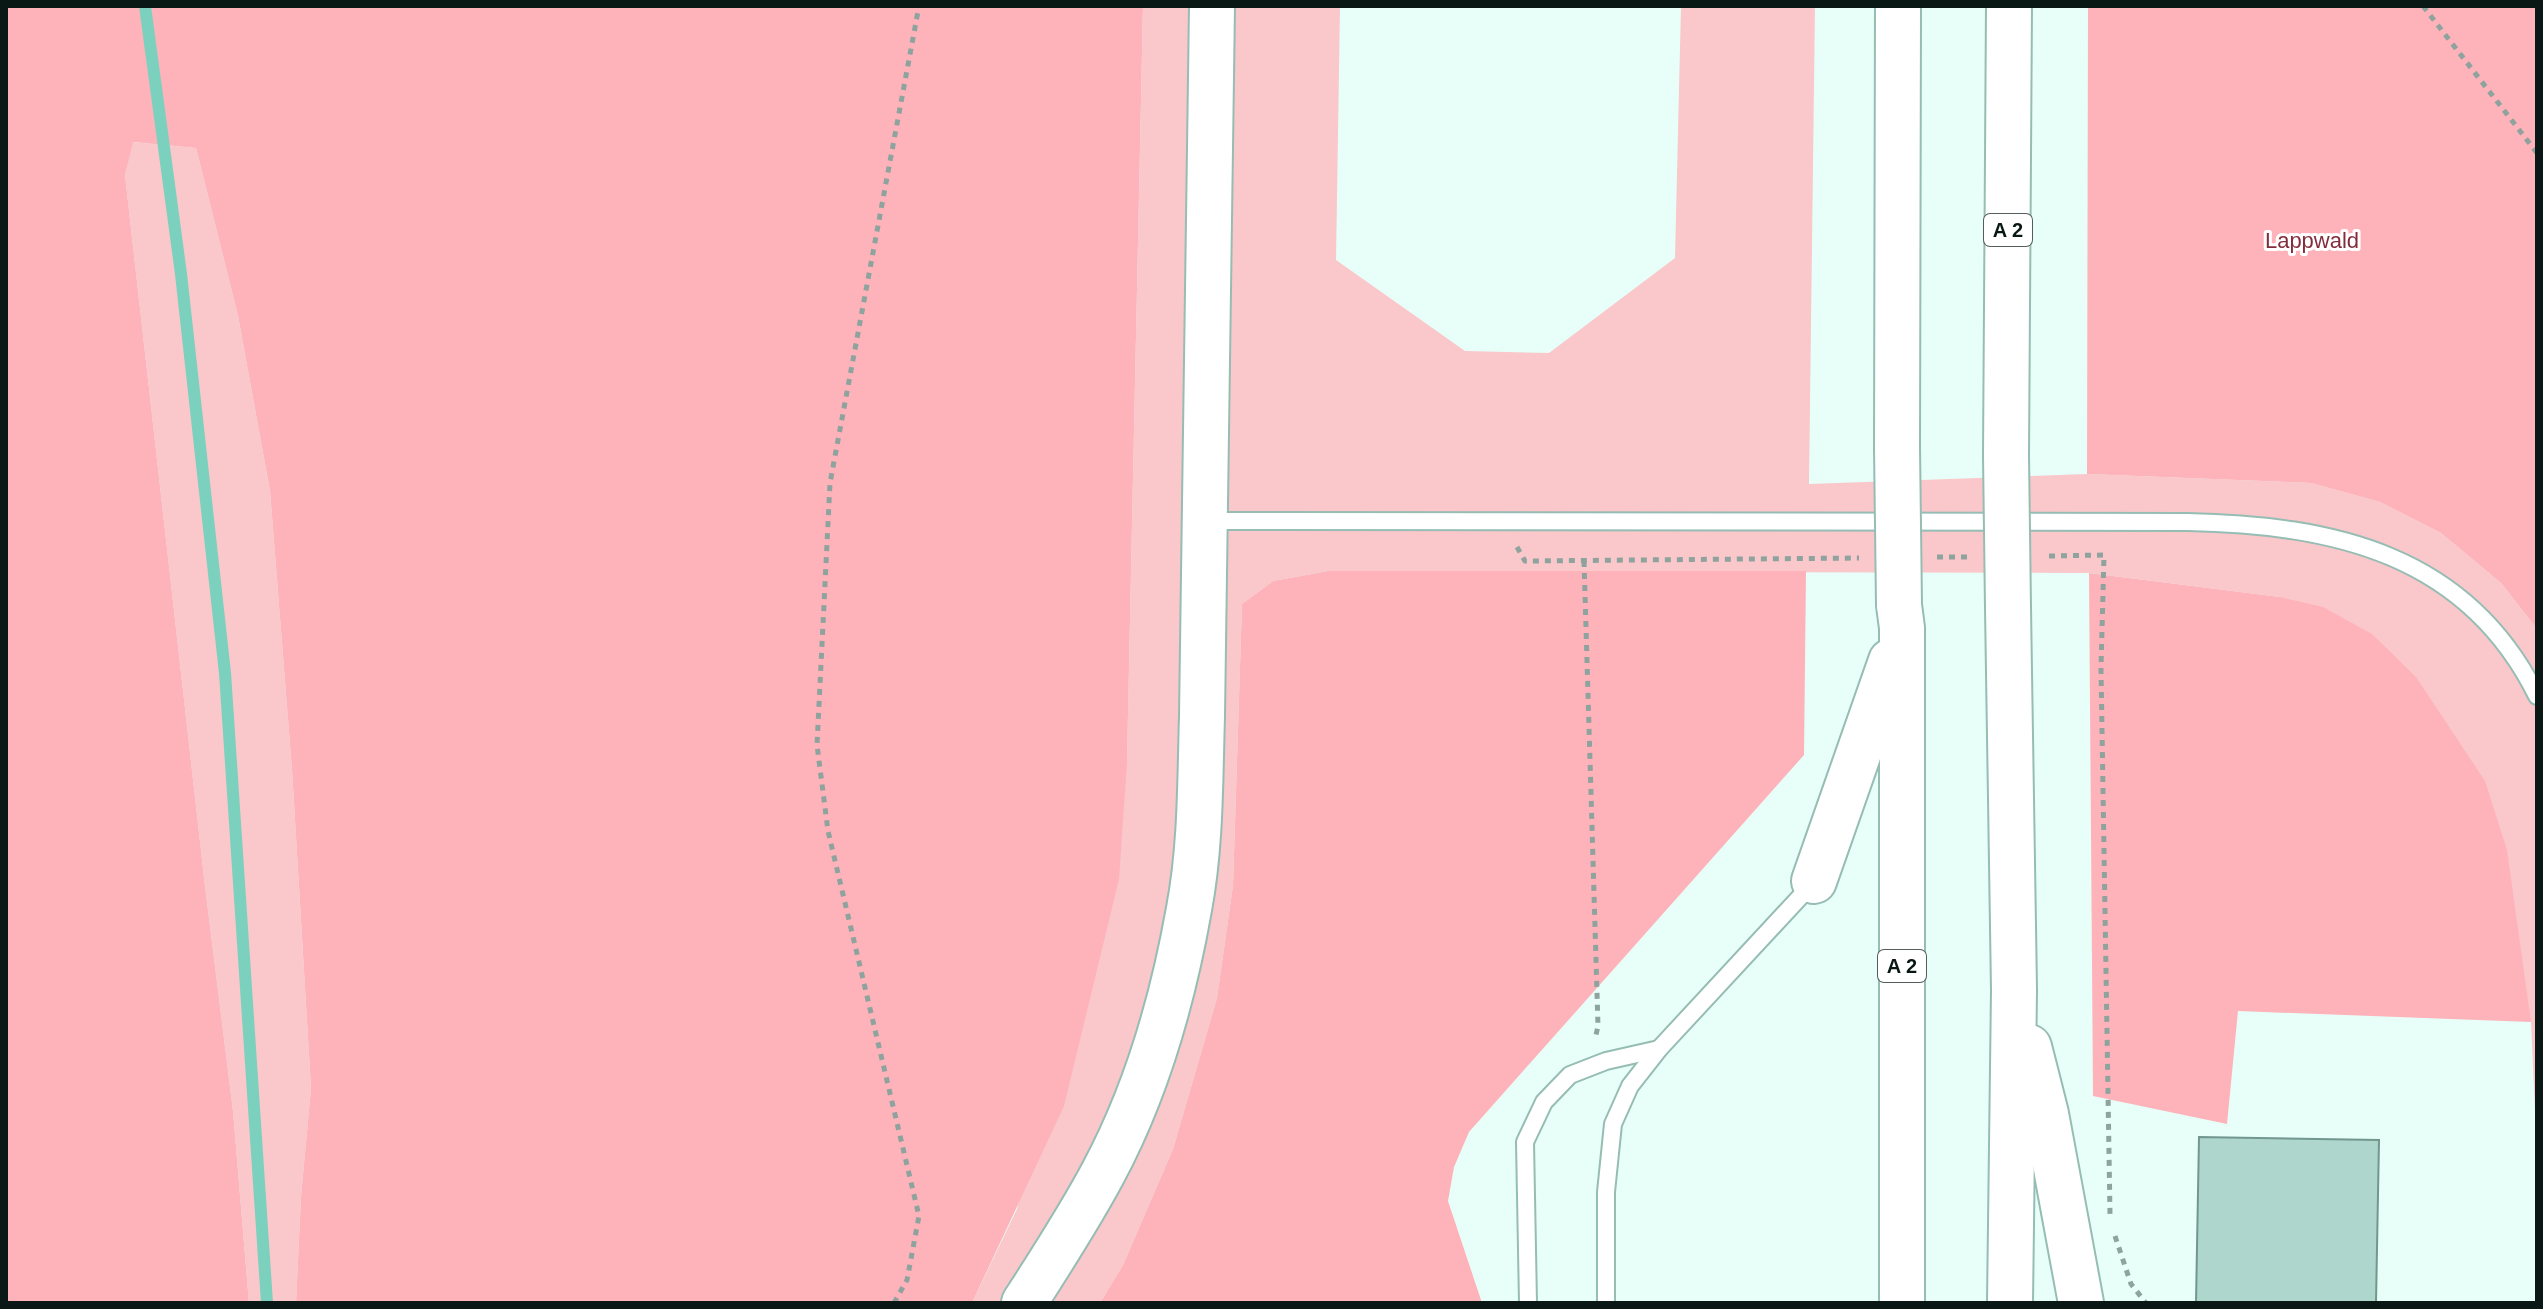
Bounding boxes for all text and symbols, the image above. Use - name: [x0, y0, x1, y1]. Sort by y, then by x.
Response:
- road number: A 2: [1984, 214, 2032, 246]
- park label: Lappwald: [2265, 228, 2359, 253]
- road number: A 2: [1878, 950, 1926, 982]

